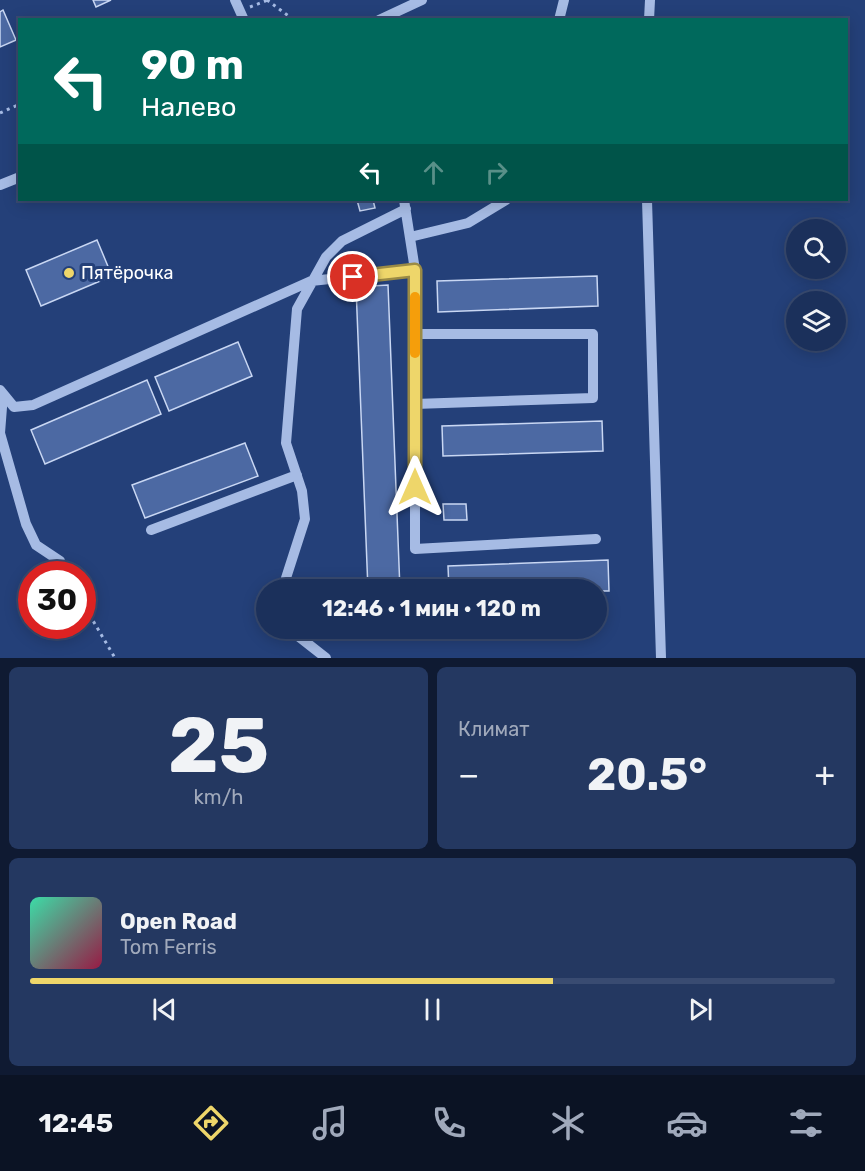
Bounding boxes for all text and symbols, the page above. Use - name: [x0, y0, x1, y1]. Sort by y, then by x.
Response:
- text: 90 m: [141, 40, 244, 90]
- icon: left: [42, 42, 120, 120]
- text: Налево: [141, 91, 237, 123]
- icon: left: [354, 156, 387, 189]
- icon: ahead: [417, 156, 450, 189]
- icon: right: [480, 156, 513, 189]
- map controls: [786, 219, 846, 351]
- button: search: [786, 219, 846, 279]
- pin: [327, 251, 378, 302]
- icon: arrive: [336, 260, 369, 293]
- place label: Пятёрочка: [81, 262, 174, 284]
- marker: Пятёрочка: [62, 266, 76, 280]
- button: layers: [786, 291, 846, 351]
- position arrow: [383, 455, 447, 519]
- speed limit sign: 30: [18, 561, 96, 639]
- text: 12:46 · 1 мин · 120 m: [322, 595, 541, 622]
- text: 25: [168, 699, 269, 792]
- text: Климат: [458, 717, 530, 741]
- text: 20.5°: [587, 748, 707, 801]
- text: −: [458, 755, 479, 794]
- text: +: [814, 755, 835, 794]
- text: km/h: [194, 785, 243, 809]
- text: Open Road: [120, 908, 237, 935]
- text: Tom Ferris: [120, 935, 217, 959]
- icon: previous: [148, 993, 181, 1026]
- icon: pause: [416, 993, 449, 1026]
- icon: next: [684, 993, 717, 1026]
- icon: directions: [190, 1102, 232, 1144]
- icon: music: [309, 1102, 351, 1144]
- icon: phone: [428, 1102, 470, 1144]
- icon: climate: [547, 1102, 589, 1144]
- icon: car: [666, 1102, 708, 1144]
- icon: filters: [785, 1102, 827, 1144]
- text: 12:45: [38, 1107, 113, 1139]

